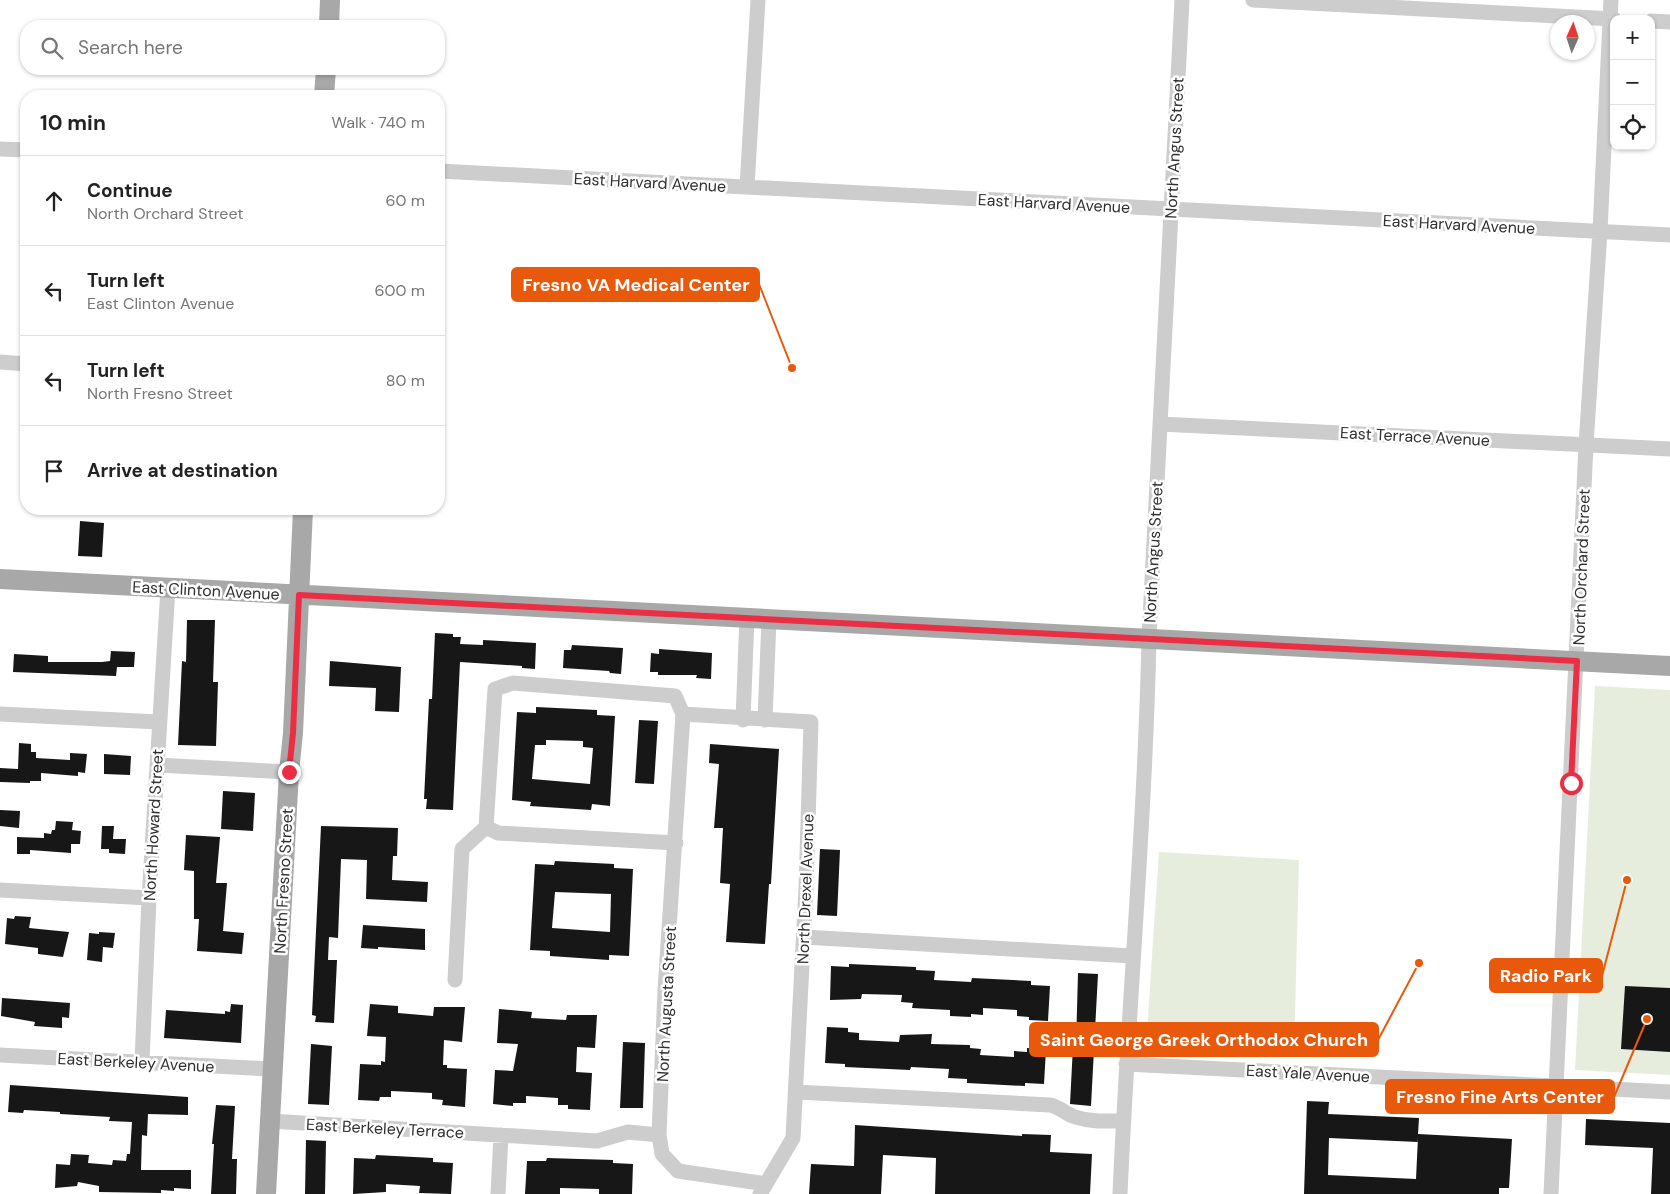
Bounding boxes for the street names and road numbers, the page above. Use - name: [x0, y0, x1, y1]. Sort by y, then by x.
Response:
- street label: North Angus Street: [1160, 77, 1189, 219]
- street label: East Harvard Avenue: [573, 168, 727, 197]
- street label: East Harvard Avenue: [977, 189, 1131, 218]
- street label: East Harvard Avenue: [1382, 210, 1536, 239]
- street label: East Terrace Avenue: [1340, 422, 1490, 451]
- street label: North Angus Street: [1139, 481, 1168, 623]
- street label: North Orchard Street: [1568, 488, 1595, 646]
- street label: East Clinton Avenue: [132, 576, 280, 605]
- street label: North Howard Street: [139, 749, 168, 902]
- street label: North Fresno Street: [269, 808, 298, 954]
- street label: North Drexel Avenue: [792, 813, 819, 965]
- street label: North Augusta Street: [652, 925, 681, 1083]
- street label: East Berkeley Avenue: [57, 1048, 215, 1077]
- street label: East Yale Avenue: [1245, 1060, 1370, 1087]
- street label: East Berkeley Terrace: [305, 1114, 464, 1143]

